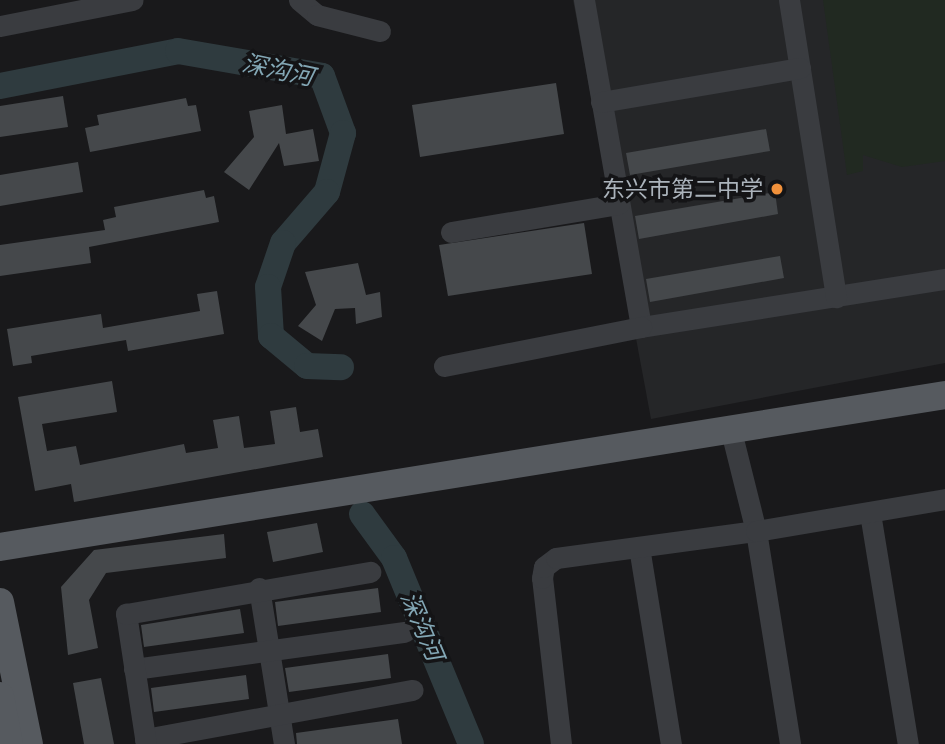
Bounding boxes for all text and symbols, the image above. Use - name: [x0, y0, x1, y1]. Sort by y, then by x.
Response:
- water label: 深沟河: [240, 48, 316, 92]
- place label: 东兴市第二中学: [602, 175, 763, 203]
- marker: 东兴市第二中学: [769, 181, 785, 197]
- water label: 深沟河: [395, 587, 449, 665]

